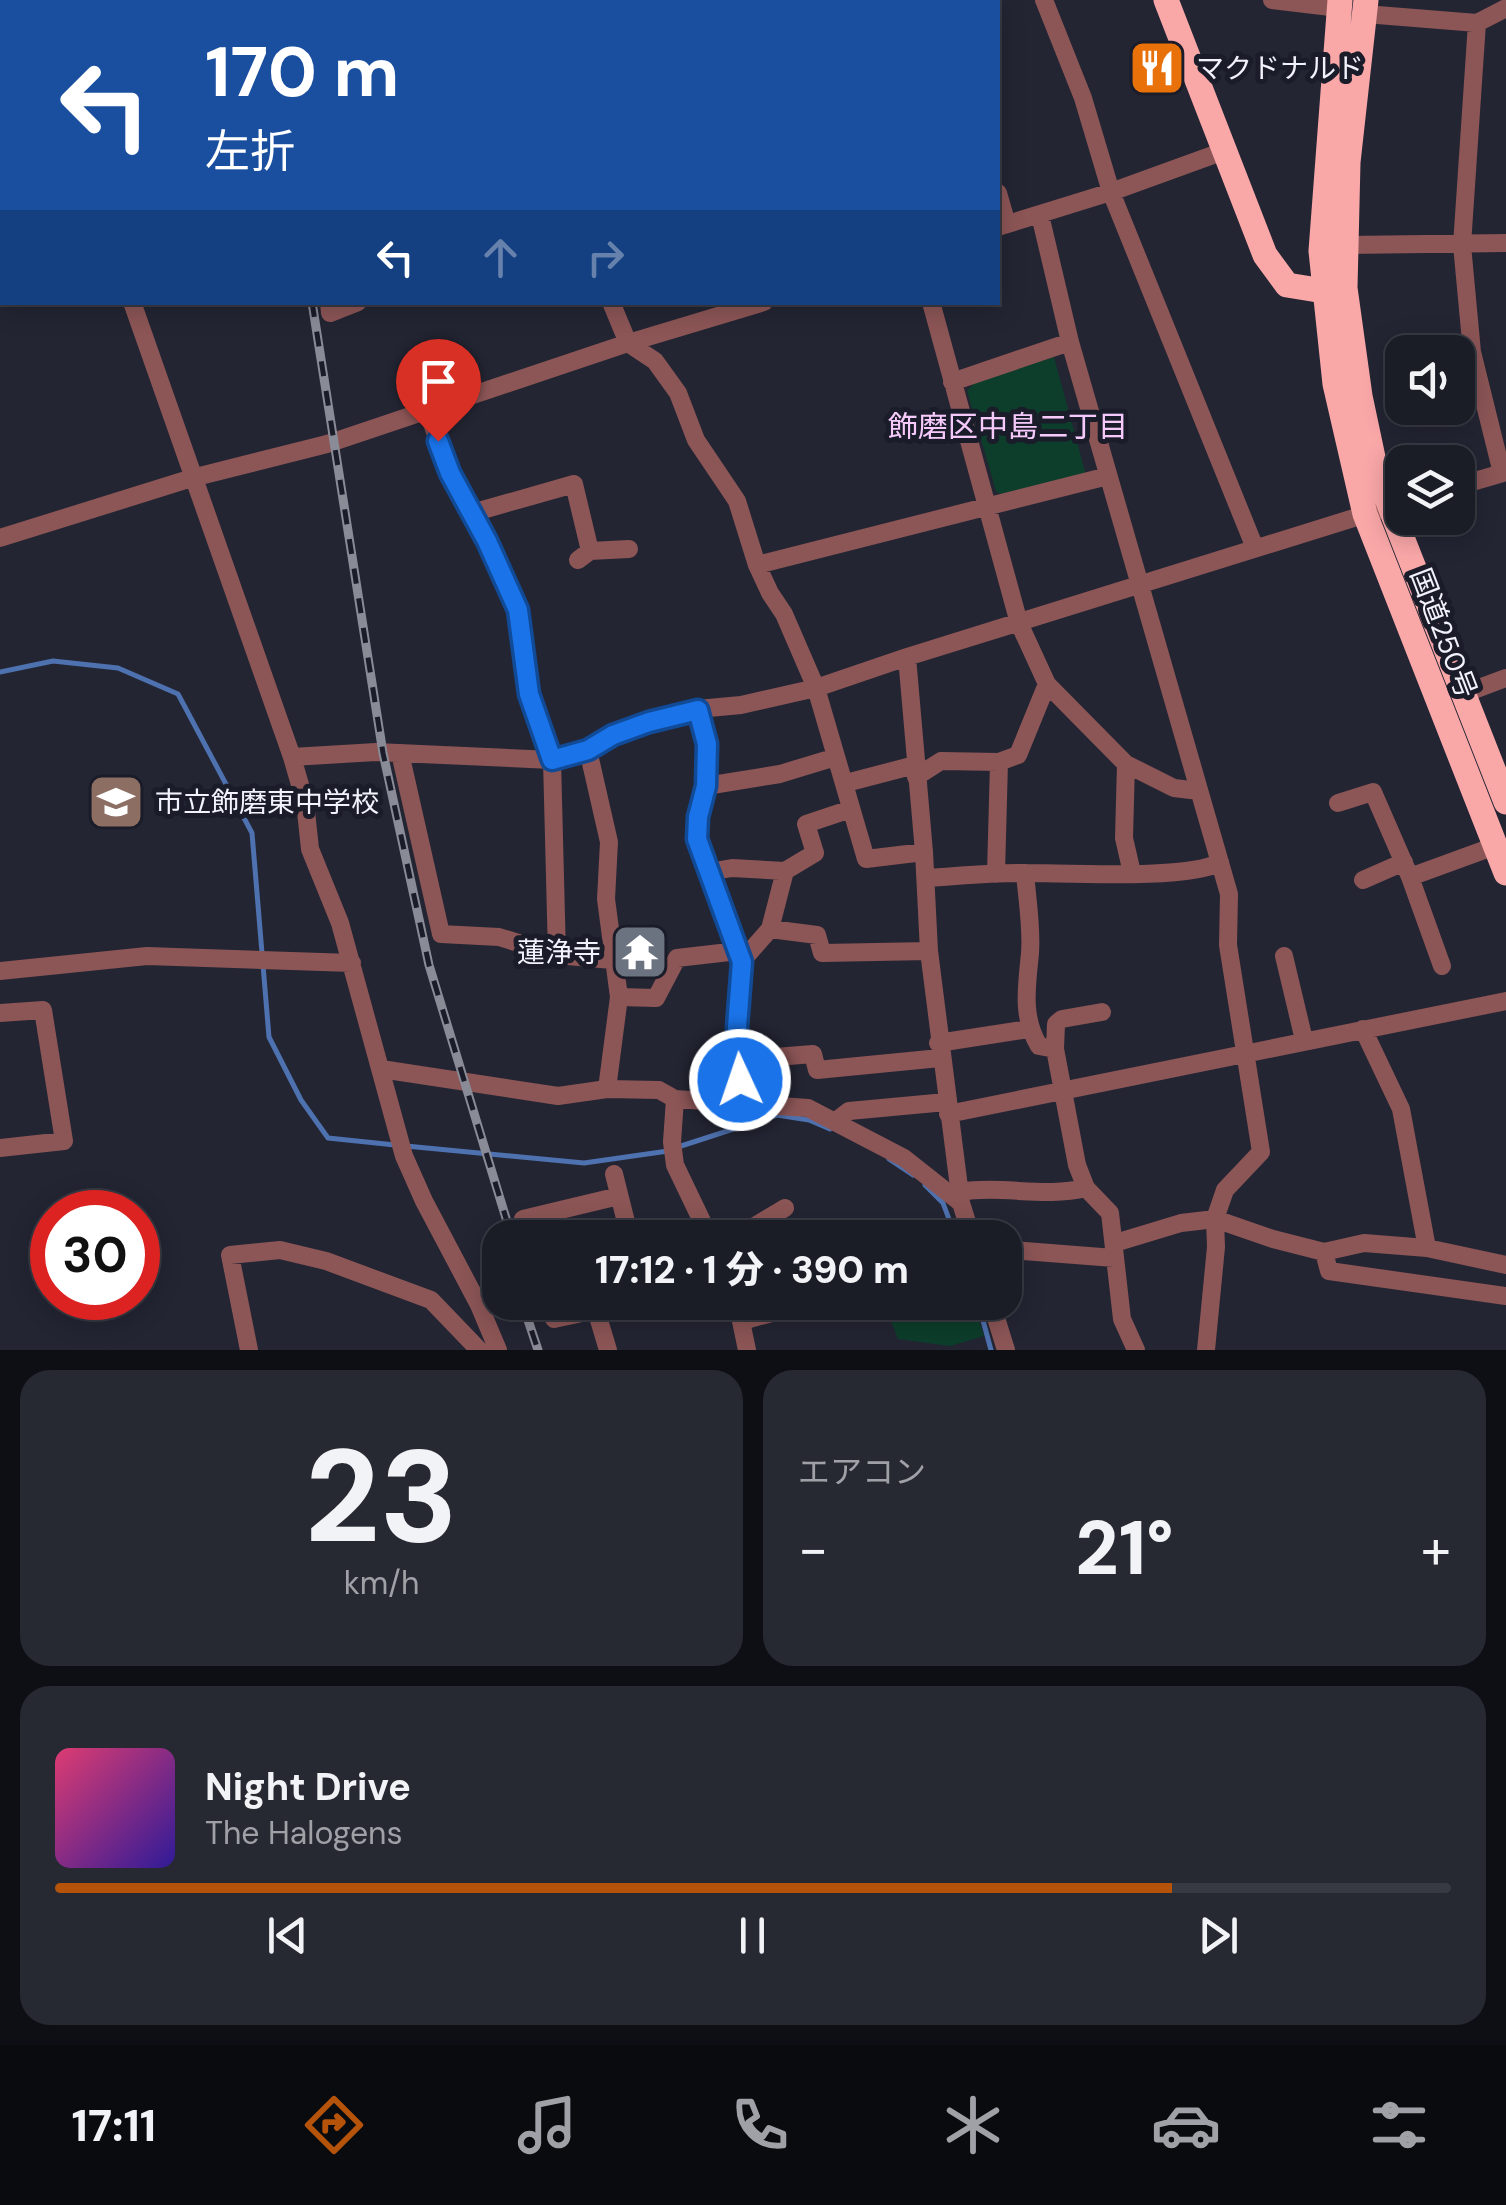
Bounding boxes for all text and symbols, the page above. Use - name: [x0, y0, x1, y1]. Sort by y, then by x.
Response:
- text: 170 m: [205, 27, 399, 118]
- restaurant icon: マクドナルド: [1127, 38, 1187, 98]
- icon: left: [40, 40, 170, 170]
- place label: マクドナルド: [1196, 50, 1364, 87]
- text: 左折: [205, 122, 295, 181]
- icon: left: [368, 230, 423, 285]
- icon: ahead: [473, 230, 528, 285]
- icon: right: [578, 230, 633, 285]
- map controls: [1385, 335, 1475, 535]
- button: sound: [1385, 335, 1475, 425]
- pin: [396, 339, 481, 442]
- icon: arrive: [411, 354, 466, 409]
- district label: 飾磨区中島二丁目: [888, 407, 1128, 446]
- button: layers: [1385, 445, 1475, 535]
- street label: 国道250号: [1402, 563, 1485, 703]
- school or university icon: 市立飾磨東中学校: [86, 772, 146, 832]
- place label: 市立飾磨東中学校: [155, 784, 379, 821]
- temple icon: 蓮浄寺: [610, 922, 670, 982]
- place label: 蓮浄寺: [517, 934, 601, 971]
- position arrow: [688, 1028, 792, 1132]
- speed limit sign: 30: [30, 1190, 160, 1320]
- text: 17:12 · 1 分 · 390 m: [595, 1245, 909, 1295]
- text: 23: [305, 1412, 458, 1581]
- text: エアコン: [798, 1451, 926, 1493]
- text: 21°: [1075, 1500, 1174, 1597]
- text: −: [798, 1513, 828, 1585]
- text: +: [1421, 1513, 1451, 1585]
- text: km/h: [344, 1562, 419, 1604]
- text: Night Drive: [205, 1762, 411, 1812]
- text: The Halogens: [205, 1812, 403, 1854]
- icon: previous: [260, 1908, 315, 1963]
- icon: pause: [725, 1908, 780, 1963]
- icon: next: [1191, 1908, 1246, 1963]
- icon: directions: [299, 2090, 369, 2160]
- icon: music: [512, 2090, 582, 2160]
- icon: phone: [725, 2090, 795, 2160]
- icon: climate: [938, 2090, 1008, 2160]
- icon: car: [1151, 2090, 1221, 2160]
- icon: filters: [1364, 2090, 1434, 2160]
- text: 17:11: [72, 2096, 156, 2155]

